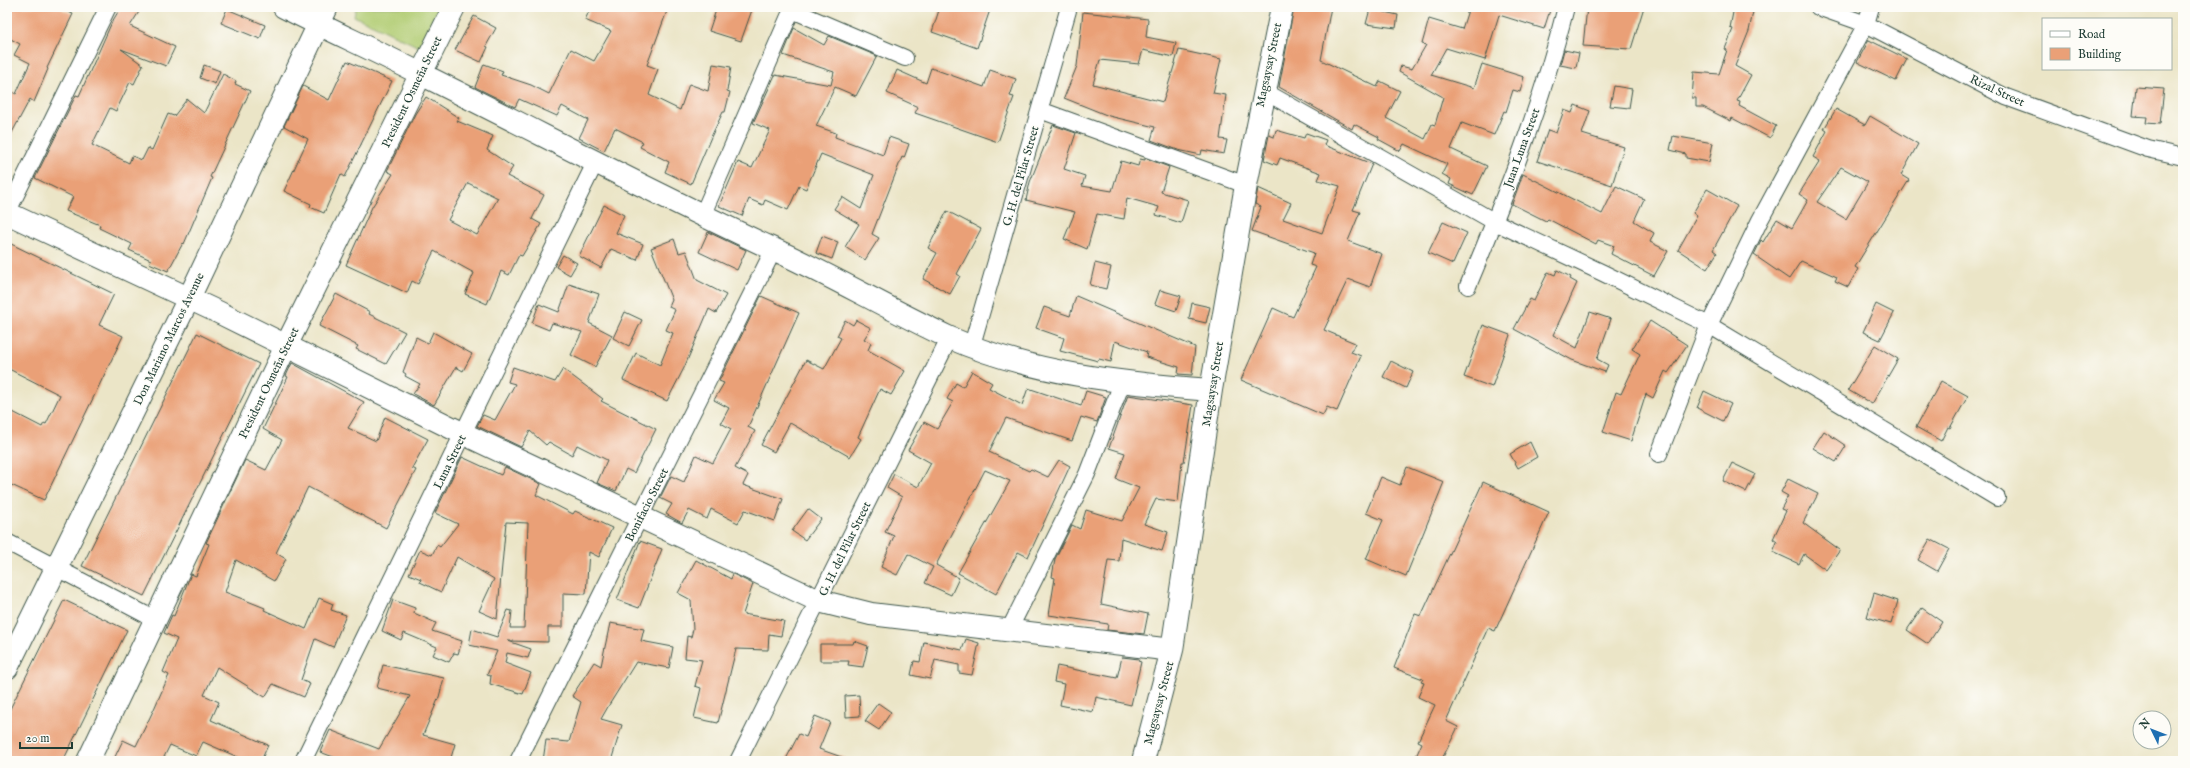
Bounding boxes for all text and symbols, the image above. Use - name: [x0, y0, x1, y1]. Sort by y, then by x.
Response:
- legend: [2042, 18, 2172, 70]
- street label: Magsaysay Street: [1253, 21, 1285, 109]
- text: Road: [2078, 27, 2106, 42]
- street label: President Osmeña Street: [378, 34, 446, 150]
- text: Building: [2078, 47, 2122, 62]
- street label: Rizal Street: [1967, 72, 2027, 110]
- street label: Juan Luna Street: [1500, 106, 1544, 192]
- street label: G. H. del Pilar Street: [1000, 124, 1042, 228]
- street label: Don Mariano Marcos Avenue: [130, 270, 208, 408]
- street label: President Osmeña Street: [235, 325, 303, 441]
- street label: Magsaysay Street: [1199, 340, 1227, 428]
- street label: Luna Street: [430, 432, 470, 492]
- street label: Bonifacio Street: [622, 466, 672, 544]
- street label: G. H. del Pilar Street: [816, 499, 874, 599]
- street label: Magsaysay Street: [1141, 660, 1177, 746]
- north arrow: [2132, 710, 2172, 750]
- text: N: [2136, 715, 2154, 733]
- scale bar: [20, 724, 72, 750]
- text: 20 m: [26, 731, 49, 746]

